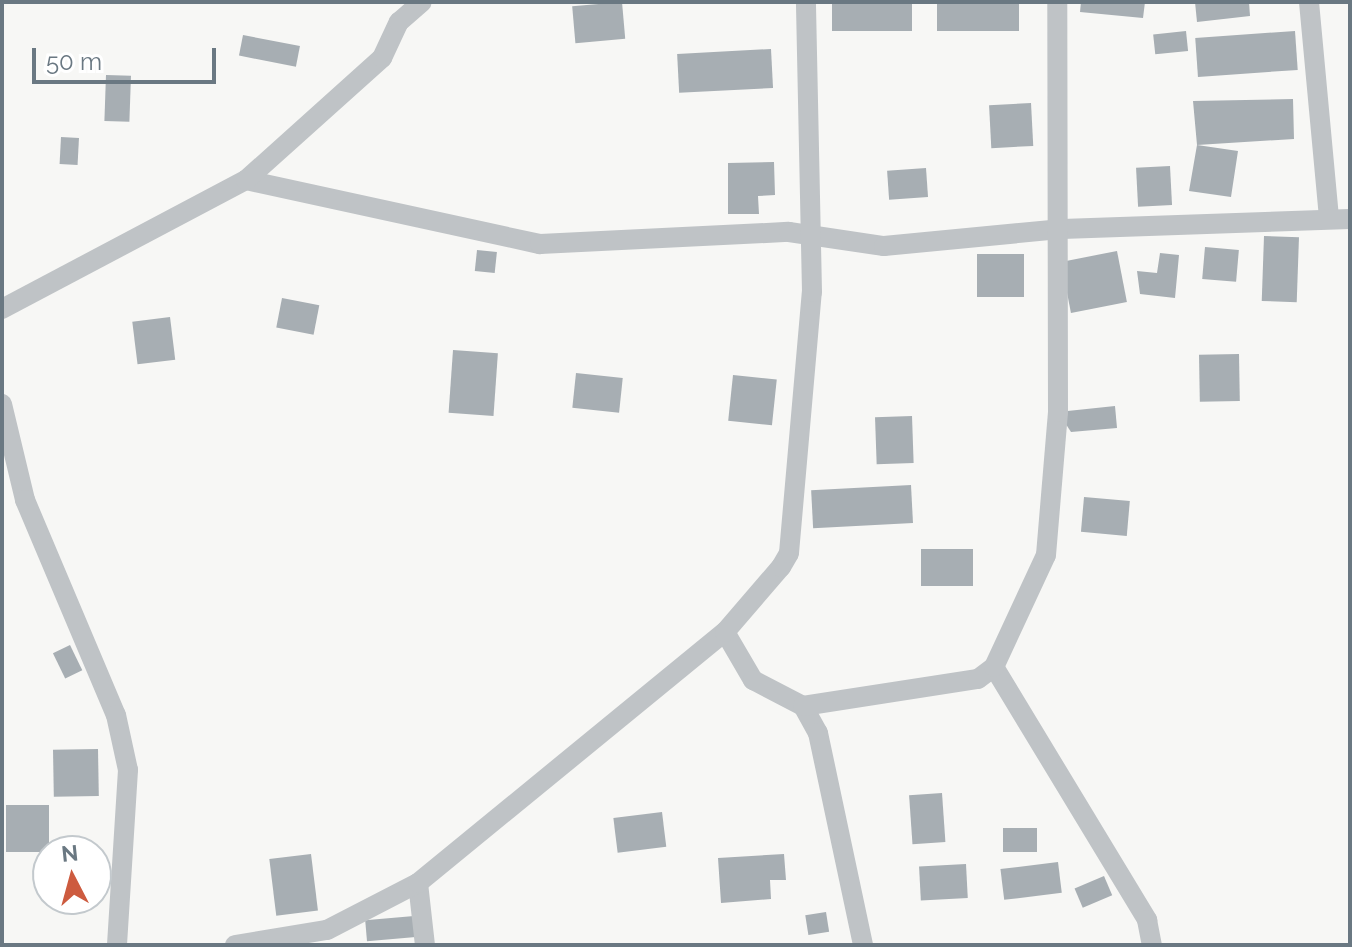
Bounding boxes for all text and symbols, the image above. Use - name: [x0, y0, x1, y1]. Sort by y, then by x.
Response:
- scale bar: [36, 32, 220, 82]
- text: 50 m: [46, 47, 102, 76]
- north arrow: [32, 835, 112, 915]
- text: N: [60, 839, 79, 867]

